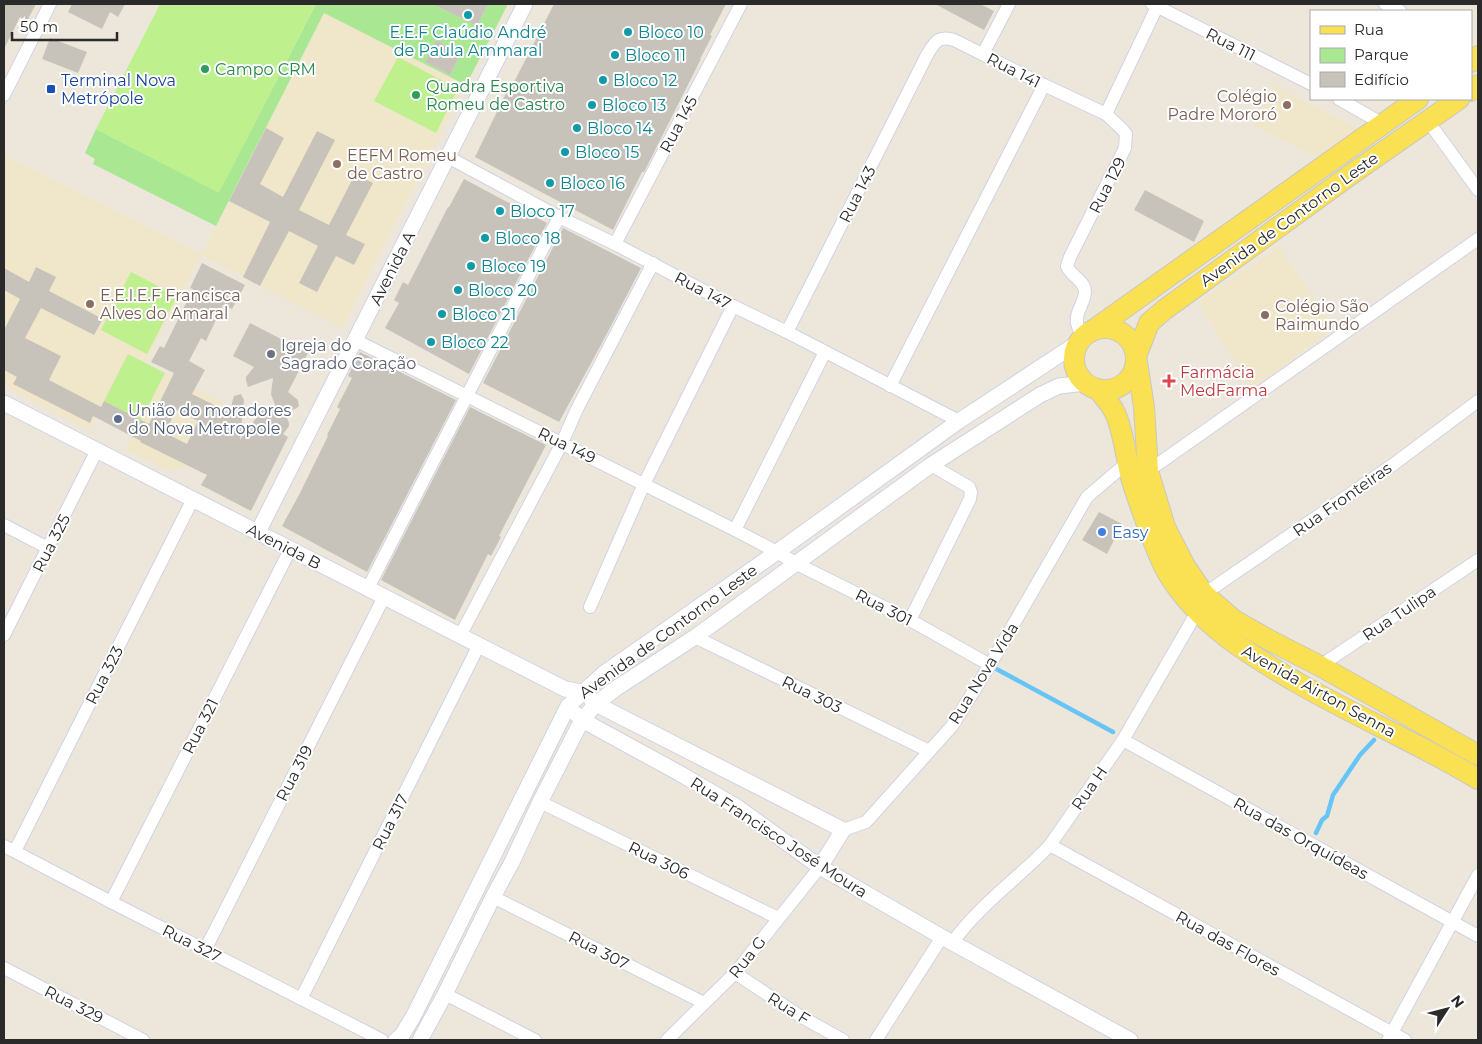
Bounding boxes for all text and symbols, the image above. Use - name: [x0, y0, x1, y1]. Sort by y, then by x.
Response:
- marker: E.E.F Claúdio André de Paula Ammaral: [462, 9, 474, 21]
- scale bar: [12, 10, 118, 42]
- legend: [1310, 10, 1472, 100]
- text: 50 m: [20, 17, 58, 36]
- text: Rua: [1354, 20, 1384, 39]
- place label: E.E.F Claúdio André de Paula Ammaral: [389, 23, 547, 60]
- place label: Bloco 10: [638, 23, 704, 42]
- street label: Rua 111: [1203, 24, 1259, 65]
- marker: Bloco 10: [622, 26, 634, 38]
- text: Parque: [1354, 45, 1409, 64]
- place label: Bloco 11: [625, 46, 686, 65]
- marker: Bloco 11: [609, 49, 621, 61]
- street label: Rua 141: [984, 49, 1044, 92]
- place label: Campo CRM: [215, 60, 316, 79]
- marker: Campo CRM: [199, 63, 211, 75]
- text: Edifício: [1354, 70, 1409, 89]
- place label: Terminal Nova Metrópole: [61, 71, 176, 108]
- place label: Bloco 12: [613, 71, 677, 90]
- marker: Bloco 12: [597, 74, 609, 86]
- place label: Quadra Esportiva Romeu de Castro: [426, 77, 565, 114]
- marker: Terminal Nova Metrópole: [45, 83, 57, 95]
- place label: Colégio Padre Mororó: [1168, 87, 1277, 124]
- marker: Quadra Esportiva Romeu de Castro: [410, 89, 422, 101]
- street label: Rua 145: [656, 93, 701, 156]
- place label: Bloco 13: [602, 96, 666, 115]
- marker: Bloco 13: [586, 99, 598, 111]
- marker: Colégio Padre Mororó: [1281, 99, 1293, 111]
- place label: Bloco 14: [587, 119, 653, 138]
- marker: Bloco 14: [571, 122, 583, 134]
- place label: Bloco 15: [575, 143, 639, 162]
- place label: EEFM Romeu de Castro: [347, 146, 457, 183]
- marker: Bloco 15: [559, 146, 571, 158]
- street label: Avenida de Contorno Leste: [1197, 148, 1382, 290]
- street label: Rua 129: [1085, 154, 1130, 217]
- marker: EEFM Romeu de Castro: [331, 158, 343, 170]
- street label: Rua 143: [835, 163, 880, 226]
- place label: Bloco 16: [560, 174, 625, 193]
- marker: Bloco 16: [544, 177, 556, 189]
- place label: Bloco 17: [510, 202, 575, 221]
- marker: Bloco 17: [494, 205, 506, 217]
- street label: Avenida A: [366, 228, 419, 308]
- place label: Bloco 18: [495, 229, 560, 248]
- marker: Bloco 18: [479, 232, 491, 244]
- place label: Bloco 19: [481, 257, 546, 276]
- marker: Bloco 19: [465, 260, 477, 272]
- street label: Rua 147: [671, 268, 734, 313]
- place label: Bloco 20: [468, 281, 537, 300]
- marker: Bloco 20: [452, 284, 464, 296]
- place label: E.E.I.E.F Francisca Alves do Amaral: [100, 286, 241, 323]
- place label: Colégio São Raimundo: [1275, 297, 1369, 334]
- marker: E.E.I.E.F Francisca Alves do Amaral: [84, 298, 96, 310]
- place label: Bloco 21: [452, 305, 516, 324]
- marker: Bloco 21: [436, 308, 448, 320]
- marker: Colégio São Raimundo: [1259, 309, 1271, 321]
- place label: Bloco 22: [441, 333, 509, 352]
- place label: Igreja do Sagrado Coração: [281, 336, 416, 373]
- marker: Bloco 22: [425, 336, 437, 348]
- marker: Igreja do Sagrado Coração: [265, 348, 277, 360]
- place label: Farmácia MedFarma: [1180, 363, 1268, 400]
- marker: Farmácia MedFarma: [1162, 374, 1176, 388]
- place label: União do moradores do Nova Metropole: [128, 401, 291, 438]
- marker: União do moradores do Nova Metropole: [112, 413, 124, 425]
- street label: Rua 149: [535, 423, 599, 468]
- street label: Rua Fronteiras: [1289, 458, 1395, 541]
- street label: Rua 325: [29, 511, 74, 576]
- street label: Avenida B: [243, 520, 324, 573]
- place label: Easy: [1112, 523, 1149, 542]
- marker: Easy: [1096, 526, 1108, 538]
- street label: Avenida de Contorno Leste: [576, 560, 761, 702]
- street label: Rua Tulipa: [1359, 582, 1440, 645]
- street label: Rua 301: [852, 585, 915, 630]
- street label: Rua Nova Vida: [945, 619, 1022, 728]
- street label: Avenida Airton Senna: [1238, 641, 1399, 742]
- street label: Rua 323: [82, 643, 127, 708]
- street label: Rua 303: [779, 672, 845, 717]
- street label: Rua 321: [178, 695, 222, 757]
- street label: Rua 319: [272, 742, 317, 804]
- street label: Rua H: [1068, 763, 1111, 814]
- street label: Rua Francisco José Moura: [687, 773, 871, 902]
- street label: Rua 317: [368, 791, 413, 853]
- street label: Rua das Orquídeas: [1230, 793, 1372, 884]
- street label: Rua 306: [625, 838, 693, 883]
- street label: Rua das Flores: [1172, 907, 1283, 980]
- street label: Rua 327: [159, 921, 224, 966]
- street label: Rua 307: [566, 927, 632, 974]
- street label: Rua G: [725, 933, 770, 982]
- street label: Rua 329: [41, 982, 106, 1027]
- north arrow: [1422, 984, 1472, 1034]
- street label: Rua F: [764, 988, 813, 1029]
- text: N: [1447, 991, 1468, 1011]

